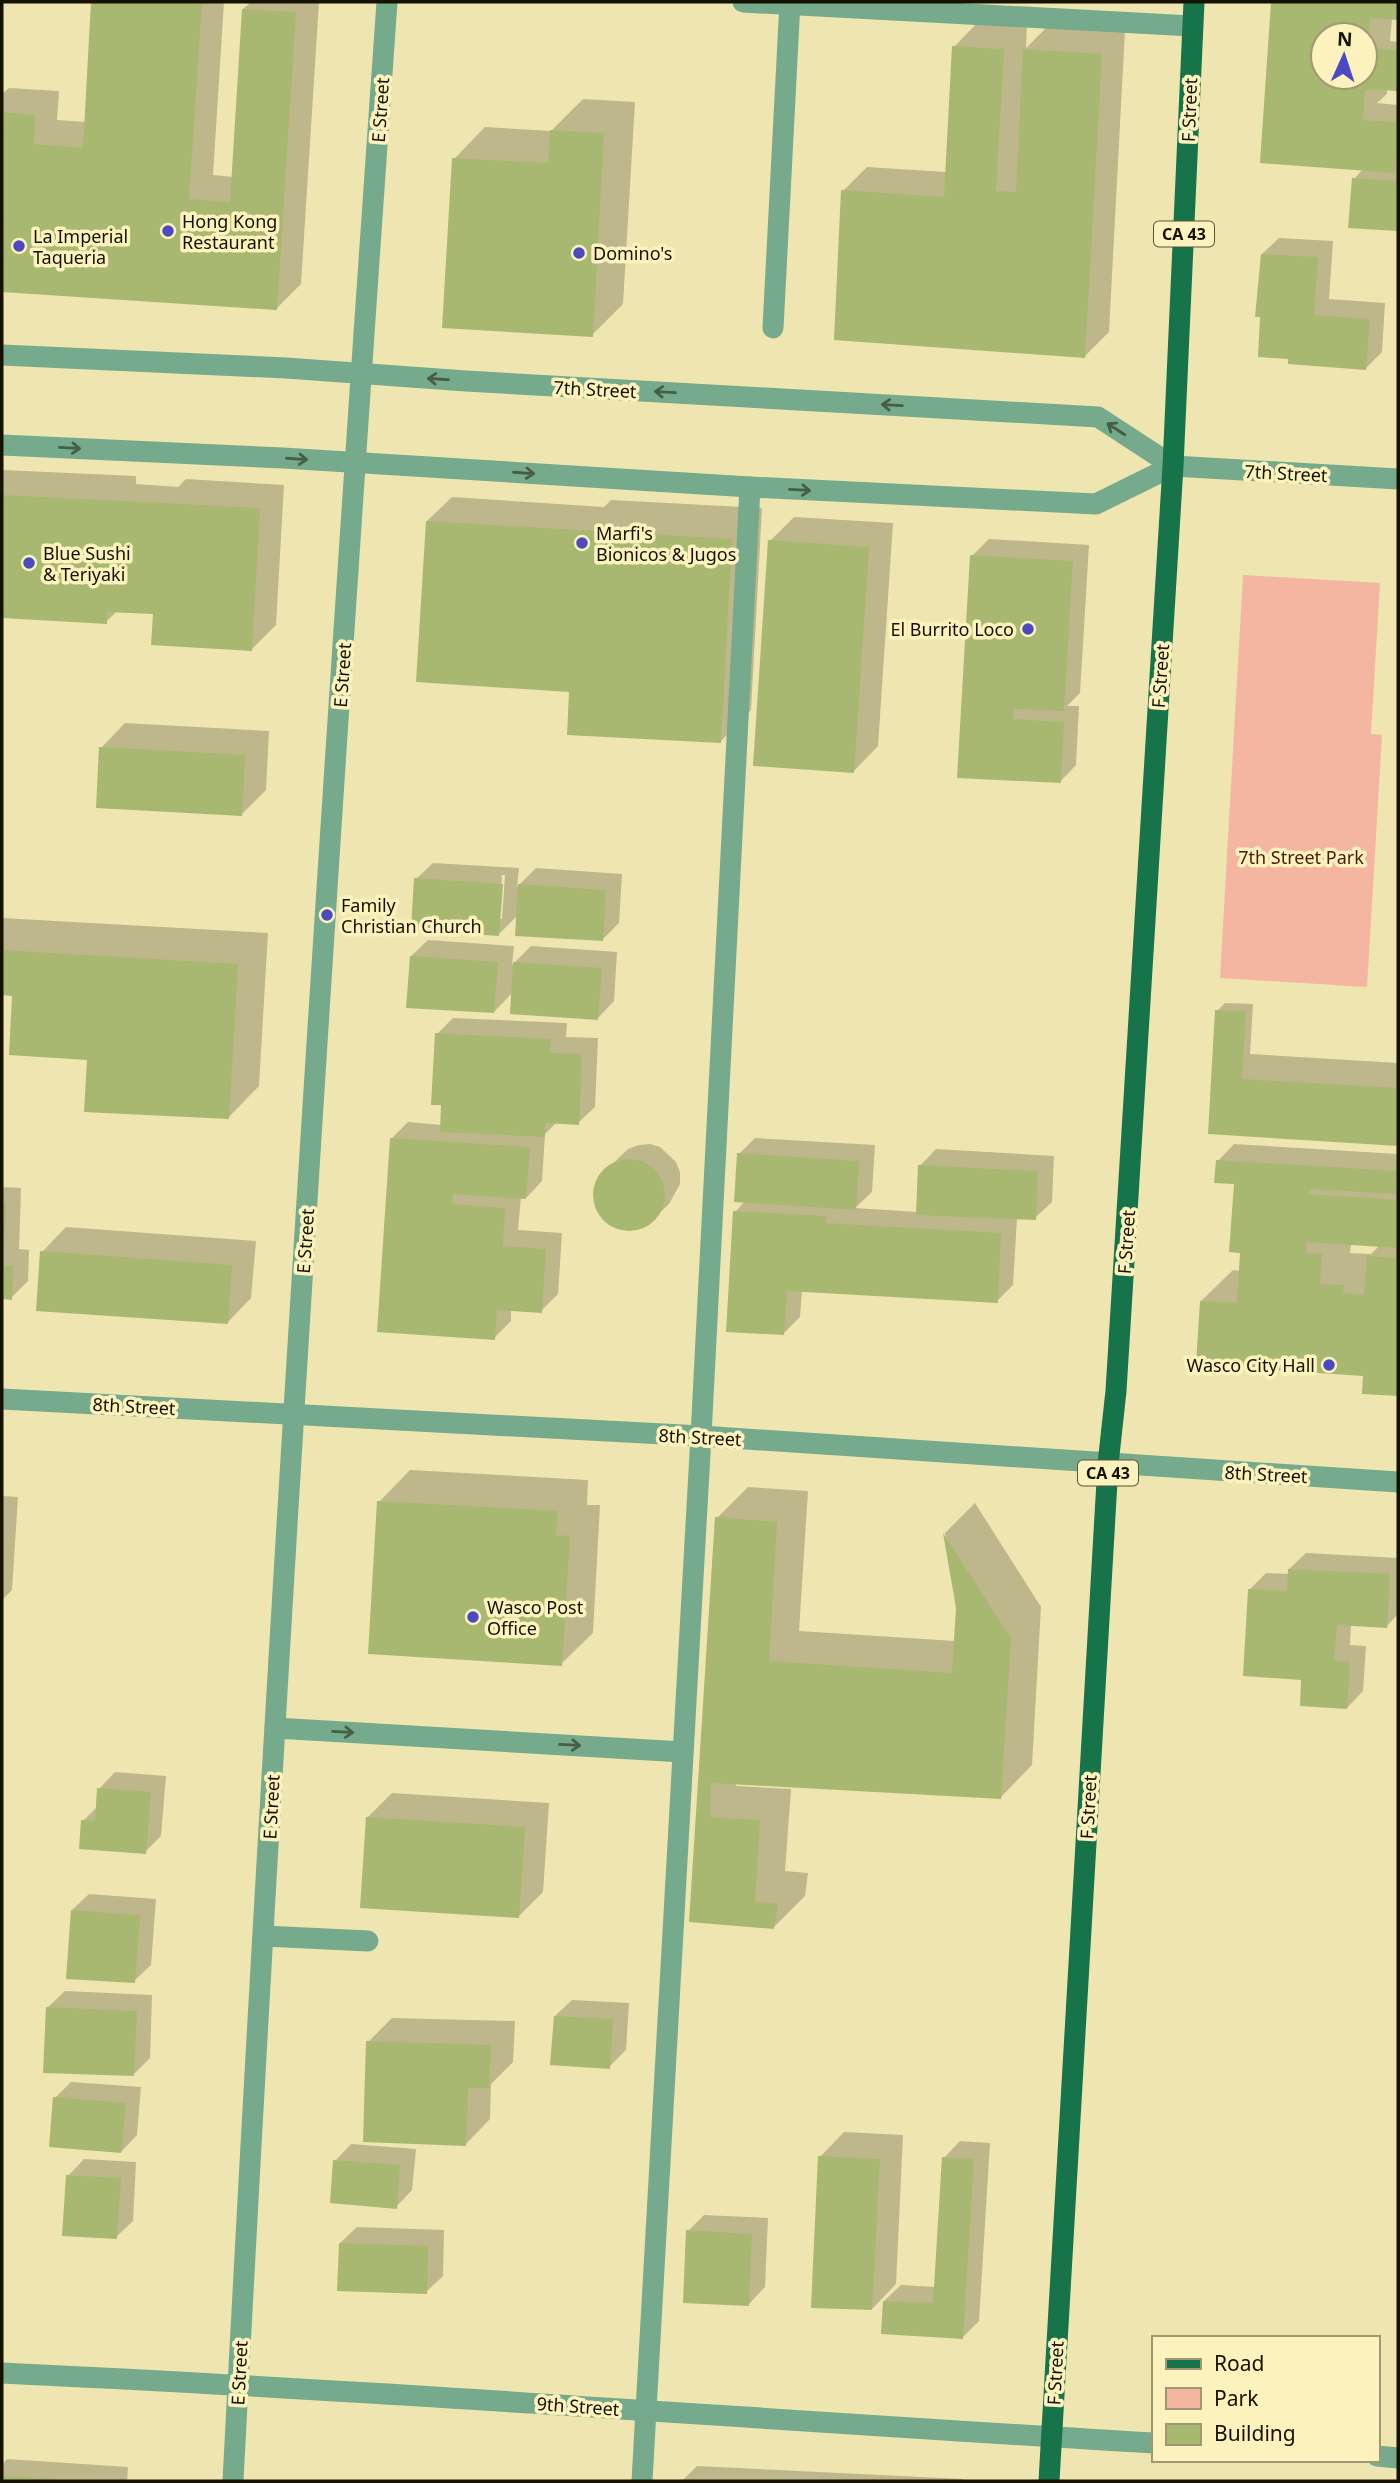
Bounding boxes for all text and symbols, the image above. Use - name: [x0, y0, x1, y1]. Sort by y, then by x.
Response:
- north arrow: [1309, 21, 1379, 91]
- text: N: [1336, 26, 1353, 52]
- street label: E Street: [366, 76, 394, 143]
- street label: F Street: [1176, 77, 1202, 143]
- place label: Hong Kong Restaurant: [182, 209, 277, 254]
- road number: CA 43: [1154, 222, 1214, 246]
- marker: Hong Kong Restaurant: [160, 223, 176, 239]
- place label: La Imperial Taqueria: [33, 224, 128, 269]
- marker: La Imperial Taqueria: [11, 238, 27, 254]
- place label: Domino's: [593, 241, 672, 265]
- marker: Domino's: [571, 245, 587, 261]
- one-way arrow: [427, 373, 450, 386]
- street label: 7th Street: [553, 375, 637, 403]
- one-way arrow: [654, 386, 677, 399]
- one-way arrow: [882, 398, 904, 411]
- one-way arrow: [1107, 421, 1126, 436]
- one-way arrow: [58, 442, 81, 455]
- one-way arrow: [285, 453, 308, 466]
- street label: 7th Street: [1244, 459, 1328, 487]
- one-way arrow: [512, 467, 535, 480]
- one-way arrow: [788, 483, 811, 496]
- place label: Marfi's Bionicos & Jugos: [596, 521, 736, 566]
- marker: Marfi's Bionicos & Jugos: [574, 535, 590, 551]
- place label: Blue Sushi & Teriyaki: [43, 541, 131, 586]
- marker: Blue Sushi & Teriyaki: [21, 555, 37, 571]
- place label: El Burrito Loco: [890, 617, 1014, 641]
- marker: El Burrito Loco: [1020, 621, 1036, 637]
- street label: E Street: [328, 641, 356, 708]
- street label: F Street: [1146, 643, 1174, 709]
- park label: 7th Street Park: [1238, 845, 1364, 869]
- place label: Family Christian Church: [341, 893, 482, 938]
- marker: Family Christian Church: [319, 907, 335, 923]
- street label: E Street: [291, 1207, 319, 1274]
- street label: F Street: [1112, 1209, 1140, 1275]
- place label: Wasco City Hall: [1187, 1353, 1315, 1377]
- marker: Wasco City Hall: [1321, 1357, 1337, 1373]
- street label: 8th Street: [92, 1392, 176, 1420]
- street label: 8th Street: [658, 1423, 742, 1451]
- road number: CA 43: [1078, 1460, 1138, 1485]
- street label: 8th Street: [1224, 1460, 1308, 1488]
- place label: Wasco Post Office: [487, 1595, 584, 1640]
- marker: Wasco Post Office: [465, 1609, 481, 1625]
- one-way arrow: [331, 1726, 354, 1739]
- one-way arrow: [558, 1739, 581, 1752]
- street label: E Street: [257, 1773, 285, 1840]
- street label: F Street: [1074, 1774, 1102, 1840]
- legend: [1152, 2336, 1379, 2462]
- street label: E Street: [225, 2339, 253, 2406]
- street label: F Street: [1041, 2340, 1069, 2406]
- text: Road: [1214, 2349, 1264, 2377]
- text: Park: [1214, 2384, 1259, 2412]
- street label: 9th Street: [536, 2391, 621, 2421]
- text: Building: [1214, 2419, 1296, 2447]

